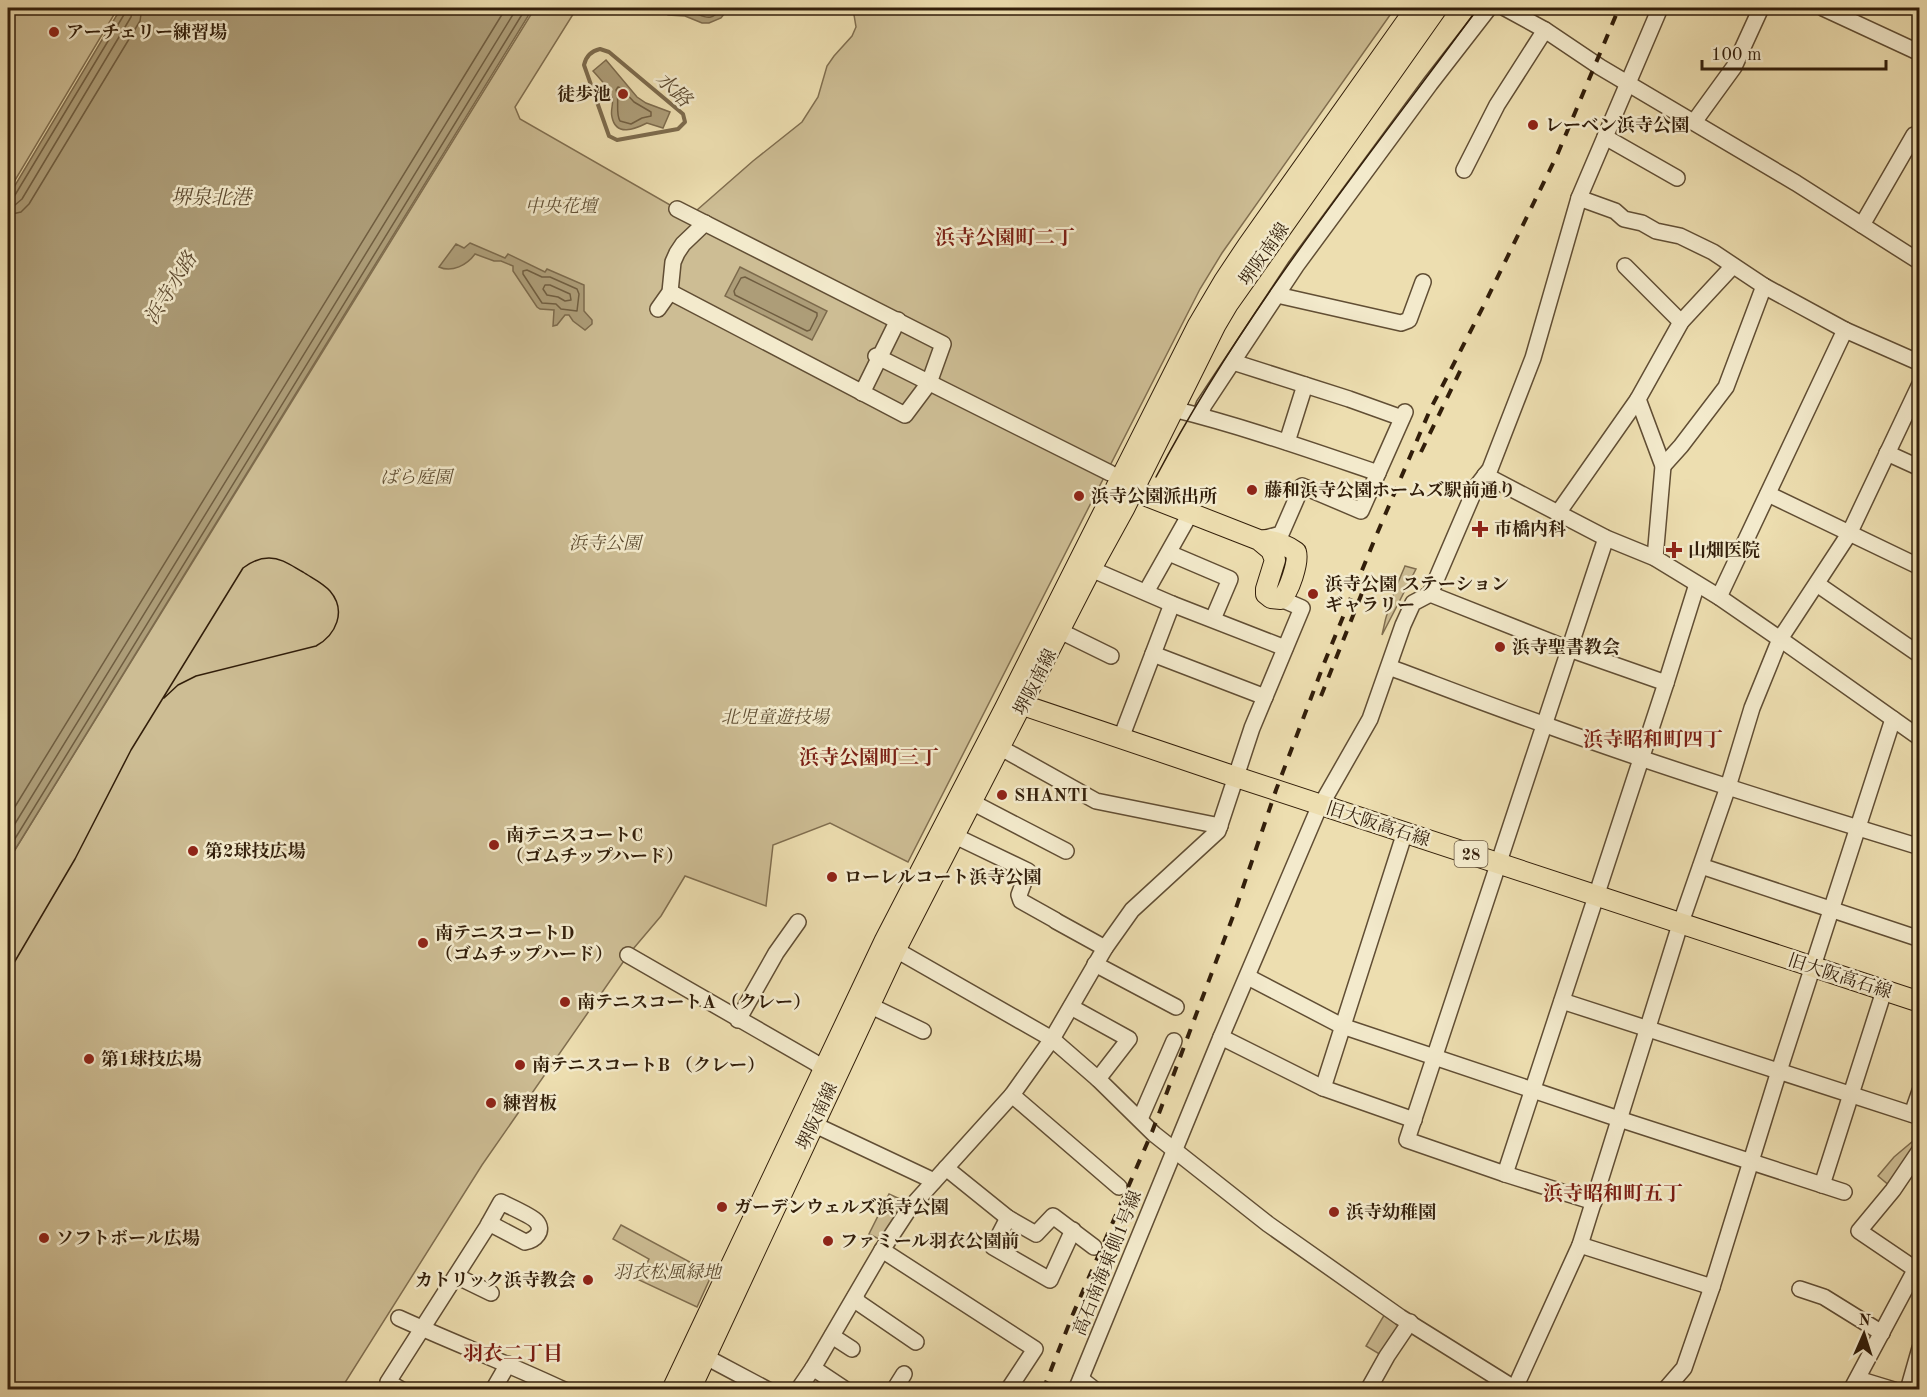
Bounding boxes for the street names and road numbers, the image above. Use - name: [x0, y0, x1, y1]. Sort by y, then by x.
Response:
- street label: 堺阪南線: [1235, 219, 1293, 289]
- street label: 堺阪南線: [1010, 645, 1060, 719]
- street label: 旧大阪高石線: [1324, 798, 1432, 850]
- road number: 28: [1454, 841, 1488, 867]
- street label: 旧大阪高石線: [1786, 950, 1894, 1002]
- street label: 堺阪南線: [793, 1079, 841, 1153]
- street label: 高石南海東側1号線: [1069, 1188, 1145, 1338]

